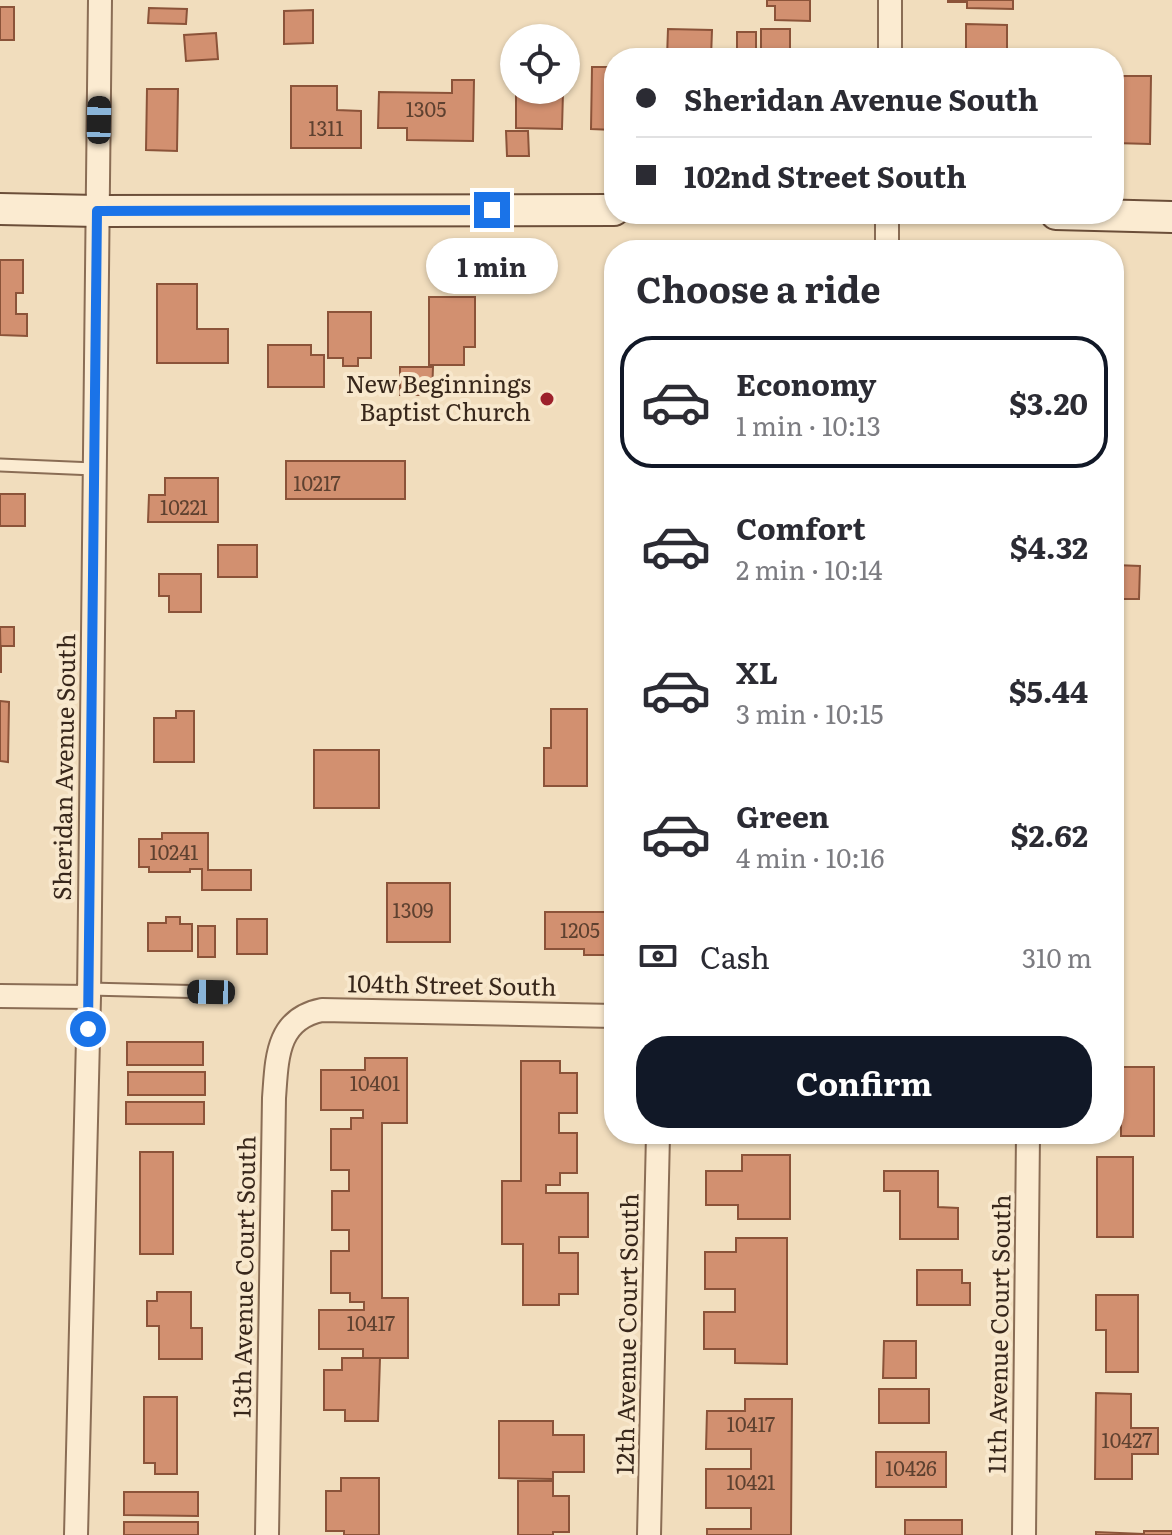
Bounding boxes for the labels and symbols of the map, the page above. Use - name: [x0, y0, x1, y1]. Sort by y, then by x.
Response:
- house number: 1305: [406, 93, 446, 123]
- car: [87, 96, 111, 144]
- house number: 1311: [308, 112, 344, 142]
- route end: [474, 192, 510, 228]
- callout: 1 min: [426, 238, 558, 294]
- place label: New Beginnings Baptist Church: [346, 365, 531, 428]
- marker: New Beginnings Baptist Church: [538, 390, 556, 408]
- house number: 10217: [293, 467, 341, 497]
- house number: 10221: [160, 491, 208, 521]
- street label: Sheridan Avenue South: [43, 633, 82, 901]
- house number: 10241: [150, 836, 198, 866]
- house number: 1309: [393, 894, 434, 924]
- house number: 1205: [560, 914, 600, 944]
- street label: 104th Street South: [347, 964, 557, 1003]
- car: [187, 980, 235, 1004]
- route start: [70, 1011, 106, 1047]
- house number: 10401: [350, 1067, 400, 1097]
- street label: 13th Avenue Court South: [223, 1135, 262, 1418]
- street label: 12th Avenue Court South: [606, 1193, 645, 1475]
- street label: 11th Avenue Court South: [978, 1194, 1017, 1474]
- house number: 10417: [347, 1307, 395, 1337]
- house number: 10417: [727, 1408, 775, 1438]
- house number: 10427: [1102, 1424, 1152, 1454]
- house number: 10426: [885, 1452, 937, 1482]
- house number: 10421: [727, 1466, 776, 1496]

